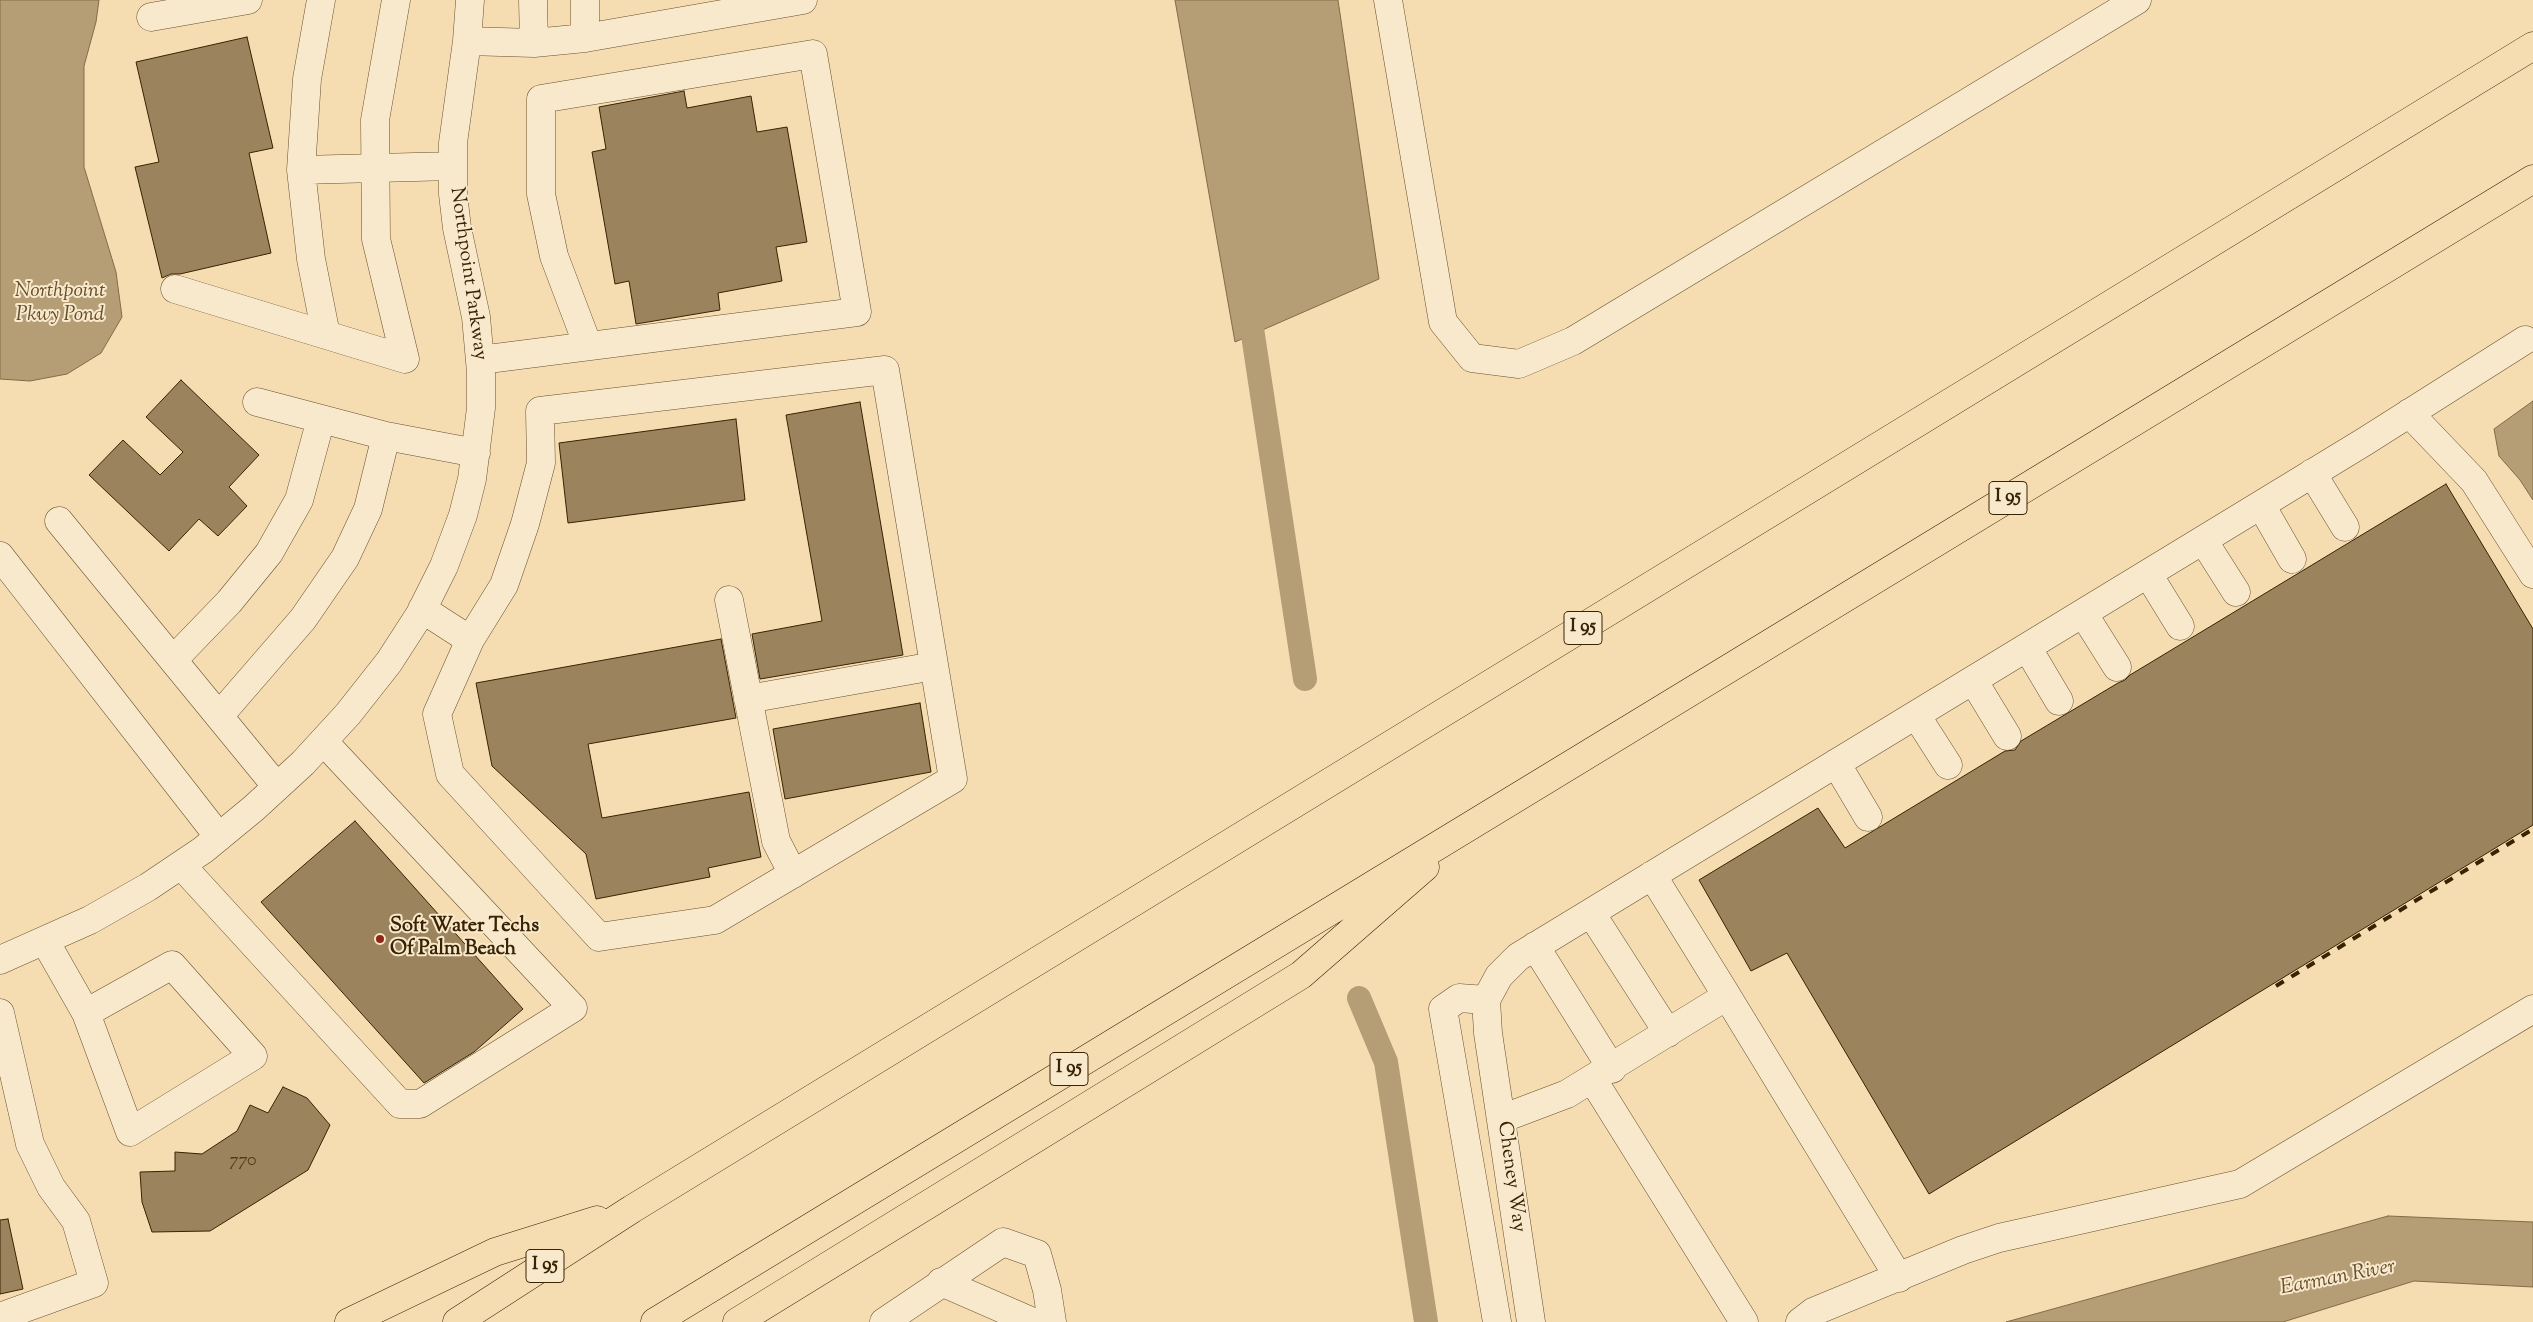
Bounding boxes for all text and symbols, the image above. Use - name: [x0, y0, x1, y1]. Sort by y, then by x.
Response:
- street label: Northpoint Parkway: [443, 186, 491, 362]
- water label: Northpoint Pkwy Pond: [15, 279, 105, 329]
- road number: I 95: [1989, 482, 2027, 514]
- road number: I 95: [1564, 612, 1602, 644]
- place label: Soft Water Techs Of Palm Beach: [390, 916, 539, 963]
- marker: Soft Water Techs Of Palm Beach: [374, 933, 386, 945]
- road number: I 95: [1050, 1052, 1088, 1086]
- street label: Cheney Way: [1490, 1120, 1530, 1234]
- house number: 770: [229, 1151, 257, 1173]
- road number: I 95: [526, 1250, 564, 1282]
- water label: Earman River: [2278, 1255, 2398, 1303]

